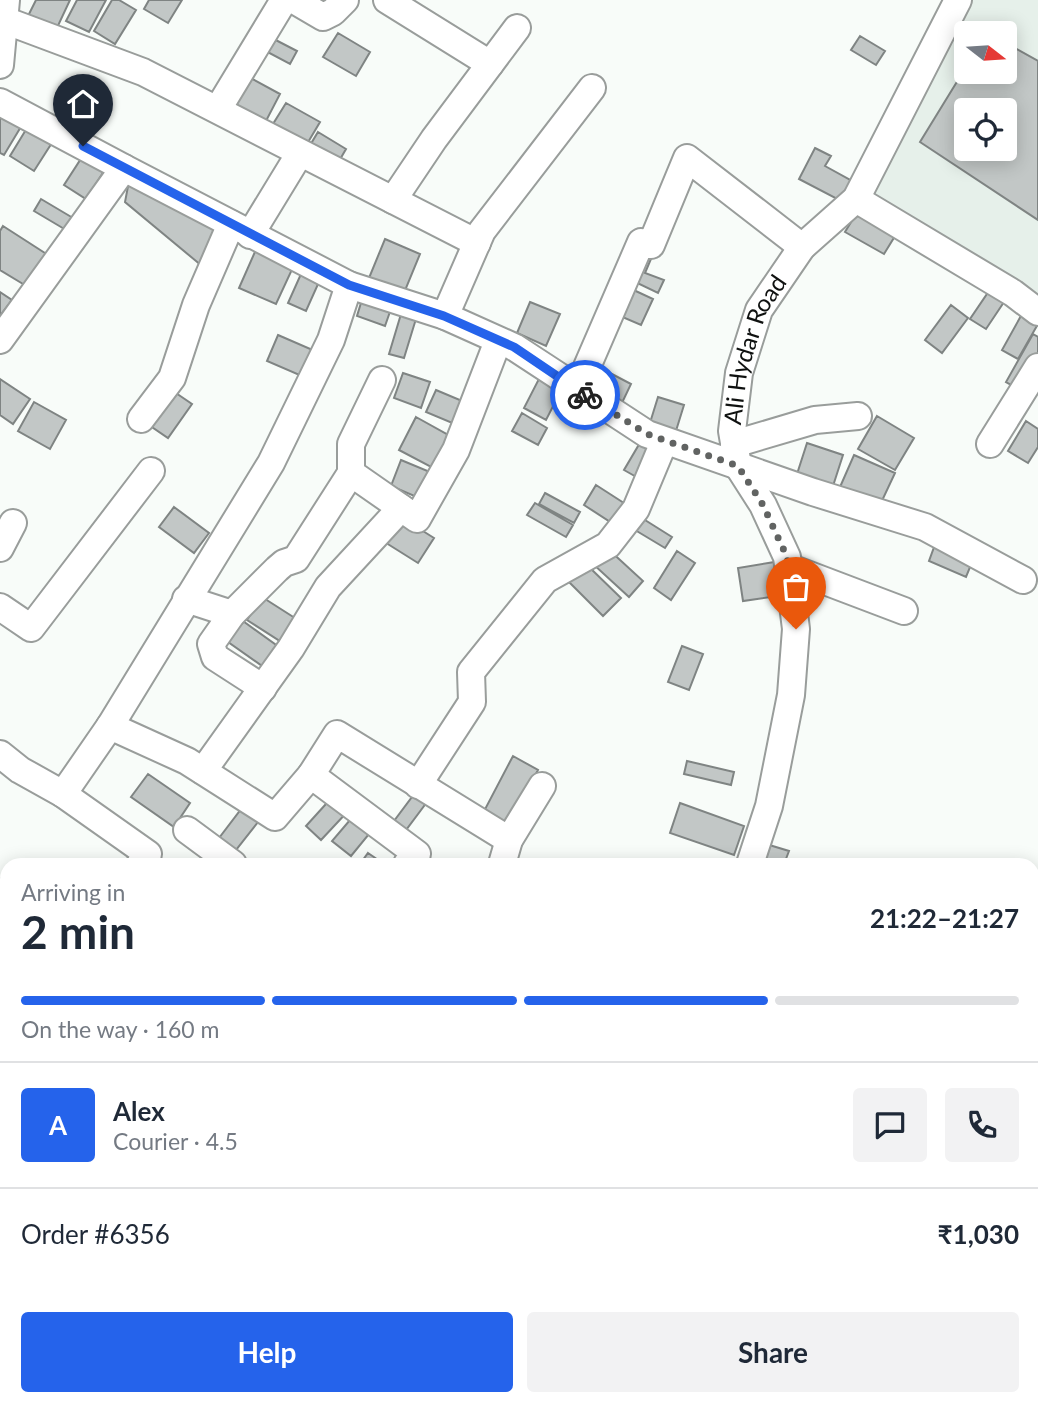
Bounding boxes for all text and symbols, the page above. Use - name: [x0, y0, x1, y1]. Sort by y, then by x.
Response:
- north arrow: [954, 21, 1017, 84]
- map controls: [954, 21, 1017, 161]
- pin: [53, 74, 113, 146]
- icon: home: [64, 85, 102, 123]
- button: locate: [954, 98, 1017, 161]
- street label: Ali Hydar Road: [717, 269, 792, 426]
- courier: [550, 360, 620, 430]
- icon: bike: [566, 376, 604, 414]
- pin: [766, 557, 826, 629]
- icon: bag: [777, 568, 815, 606]
- text: Arriving in: [21, 878, 125, 906]
- text: 21:22–21:27: [870, 902, 1019, 934]
- text: 2 min: [21, 904, 135, 959]
- text: On the way · 160 m: [21, 1015, 220, 1043]
- button: chat: [853, 1088, 927, 1162]
- button: phone: [945, 1088, 1019, 1162]
- text: Alex: [113, 1095, 165, 1127]
- text: A: [49, 1109, 67, 1141]
- text: Courier · 4.5: [113, 1127, 238, 1155]
- text: Order #6356: [21, 1218, 170, 1250]
- text: ₹1,030: [938, 1218, 1019, 1250]
- button: Help: [21, 1312, 513, 1392]
- button: Share: [527, 1312, 1019, 1392]

